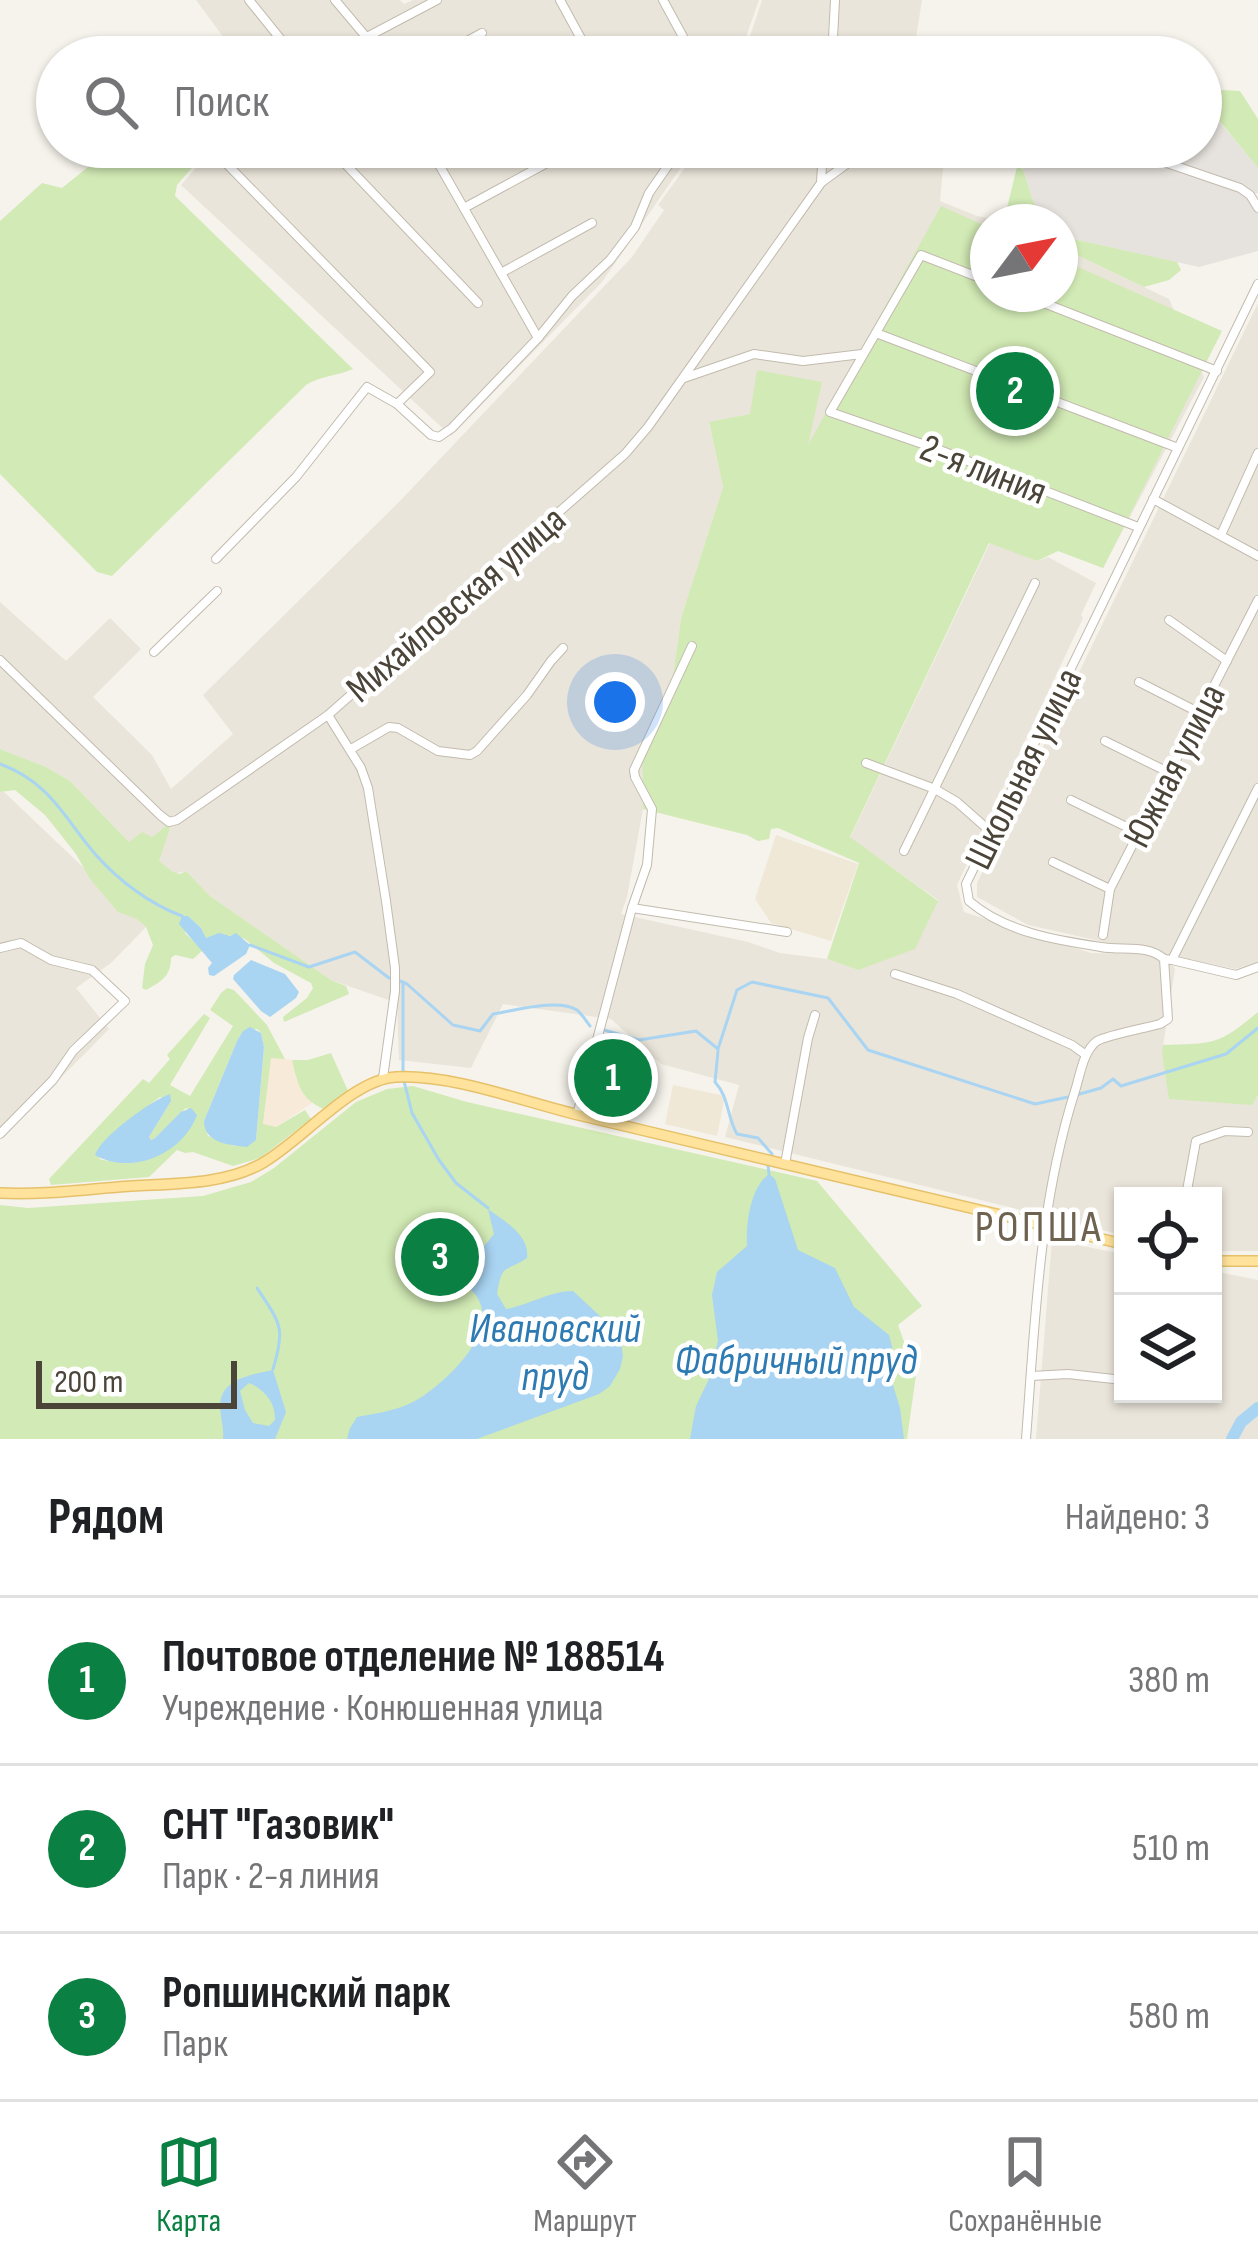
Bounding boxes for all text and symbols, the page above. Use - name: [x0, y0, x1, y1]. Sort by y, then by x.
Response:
- search box: [36, 36, 1222, 168]
- icon: search: [78, 69, 144, 135]
- text: Поиск: [174, 75, 269, 130]
- north arrow: [970, 204, 1078, 312]
- pin: 2: [976, 346, 1054, 436]
- street label: 2-я линия: [913, 425, 1053, 516]
- street label: Михайловская улица: [337, 497, 576, 713]
- street label: Школьная улица: [955, 661, 1093, 877]
- your location: [585, 672, 645, 732]
- street label: Южная улица: [1114, 676, 1236, 856]
- pin: 1: [574, 1033, 652, 1123]
- map controls: [1114, 1187, 1222, 1403]
- button: locate: [1114, 1187, 1222, 1295]
- district label: РОПША: [974, 1200, 1104, 1255]
- pin: 3: [401, 1212, 479, 1302]
- button: layers: [1114, 1295, 1222, 1403]
- water label: Ивановский пруд: [469, 1304, 641, 1403]
- water label: Фабричный пруд: [675, 1336, 918, 1387]
- scale bar: [36, 1355, 237, 1408]
- text: 200 m: [54, 1362, 123, 1402]
- text: Рядом: [48, 1487, 164, 1548]
- text: Найдено: 3: [1065, 1494, 1210, 1541]
- text: Почтовое отделение № 188514: [162, 1630, 664, 1685]
- text: 1: [79, 1657, 95, 1704]
- text: 380 m: [1128, 1657, 1210, 1704]
- text: Учреждение · Конюшенная улица: [162, 1685, 603, 1732]
- text: СНТ "Газовик": [162, 1798, 394, 1853]
- text: 2: [78, 1825, 96, 1872]
- text: 510 m: [1132, 1825, 1210, 1872]
- text: Парк · 2-я линия: [162, 1853, 380, 1900]
- text: Ропшинский парк: [162, 1966, 450, 2021]
- text: 3: [78, 1993, 96, 2040]
- text: 580 m: [1129, 1993, 1210, 2040]
- text: Парк: [162, 2021, 228, 2068]
- tab: Карта: [156, 2129, 222, 2241]
- tab: Маршрут: [533, 2129, 637, 2241]
- tab: Сохранённые: [948, 2129, 1102, 2241]

